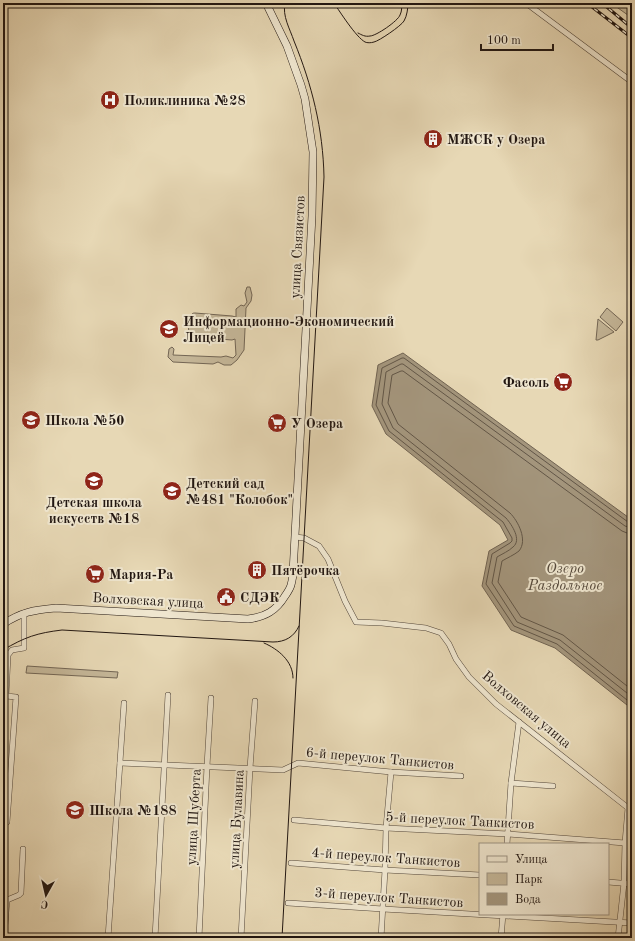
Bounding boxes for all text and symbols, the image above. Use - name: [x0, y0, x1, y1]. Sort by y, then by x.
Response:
- scale bar: [481, 26, 553, 52]
- text: 100 m: [487, 35, 521, 47]
- hospital icon: Поликлиника №28: [99, 89, 121, 111]
- place label: Поликлиника №28: [124, 94, 246, 108]
- building icon: МЖСК у Озера: [422, 128, 444, 150]
- place label: МЖСК у Озера: [447, 133, 545, 147]
- street label: улица Связистов: [288, 195, 308, 299]
- place label: Информационно-Экономический Лицей: [183, 315, 394, 345]
- school or university icon: Информационно-Экономический Лицей: [158, 318, 180, 340]
- supermarket icon: Фасоль: [552, 371, 574, 393]
- place label: Фасоль: [503, 376, 549, 390]
- school or university icon: Школа №50: [20, 409, 42, 431]
- supermarket icon: У Озера: [266, 412, 288, 434]
- place label: Школа №50: [45, 414, 124, 428]
- place label: У Озера: [291, 417, 343, 431]
- school or university icon: Детская школа искусств №18: [83, 470, 105, 492]
- place label: Детский сад №481 "Колобок": [186, 477, 293, 507]
- school or university icon: Детский сад №481 "Колобок": [161, 480, 183, 502]
- place label: Детская школа искусств №18: [46, 496, 142, 526]
- building icon: Пятёрочка: [246, 559, 268, 581]
- water label: Озеро Раздольное: [527, 562, 602, 594]
- supermarket icon: Мария-Ра: [84, 563, 106, 585]
- place label: Пятёрочка: [271, 564, 340, 578]
- place label: Мария-Ра: [109, 568, 173, 582]
- public building icon: СДЭК: [215, 586, 237, 608]
- street label: Волховская улица: [92, 591, 204, 611]
- place label: СДЭК: [240, 591, 280, 605]
- street label: Волховская улица: [479, 669, 574, 751]
- street label: 6-й переулок Танкистов: [305, 746, 455, 772]
- street label: улица Шуберта: [184, 768, 204, 866]
- street label: улица Булавина: [227, 769, 247, 869]
- school or university icon: Школа №188: [64, 799, 86, 821]
- place label: Школа №188: [89, 804, 177, 818]
- street label: 5-й переулок Танкистов: [385, 810, 535, 832]
- legend: [479, 843, 609, 915]
- street label: 4-й переулок Танкистов: [311, 846, 461, 870]
- text: Улица: [515, 854, 548, 866]
- text: Парк: [515, 874, 543, 886]
- north arrow: [26, 875, 66, 915]
- street label: 3-й переулок Танкистов: [314, 886, 464, 910]
- text: Вода: [515, 894, 541, 906]
- text: С: [40, 897, 49, 909]

